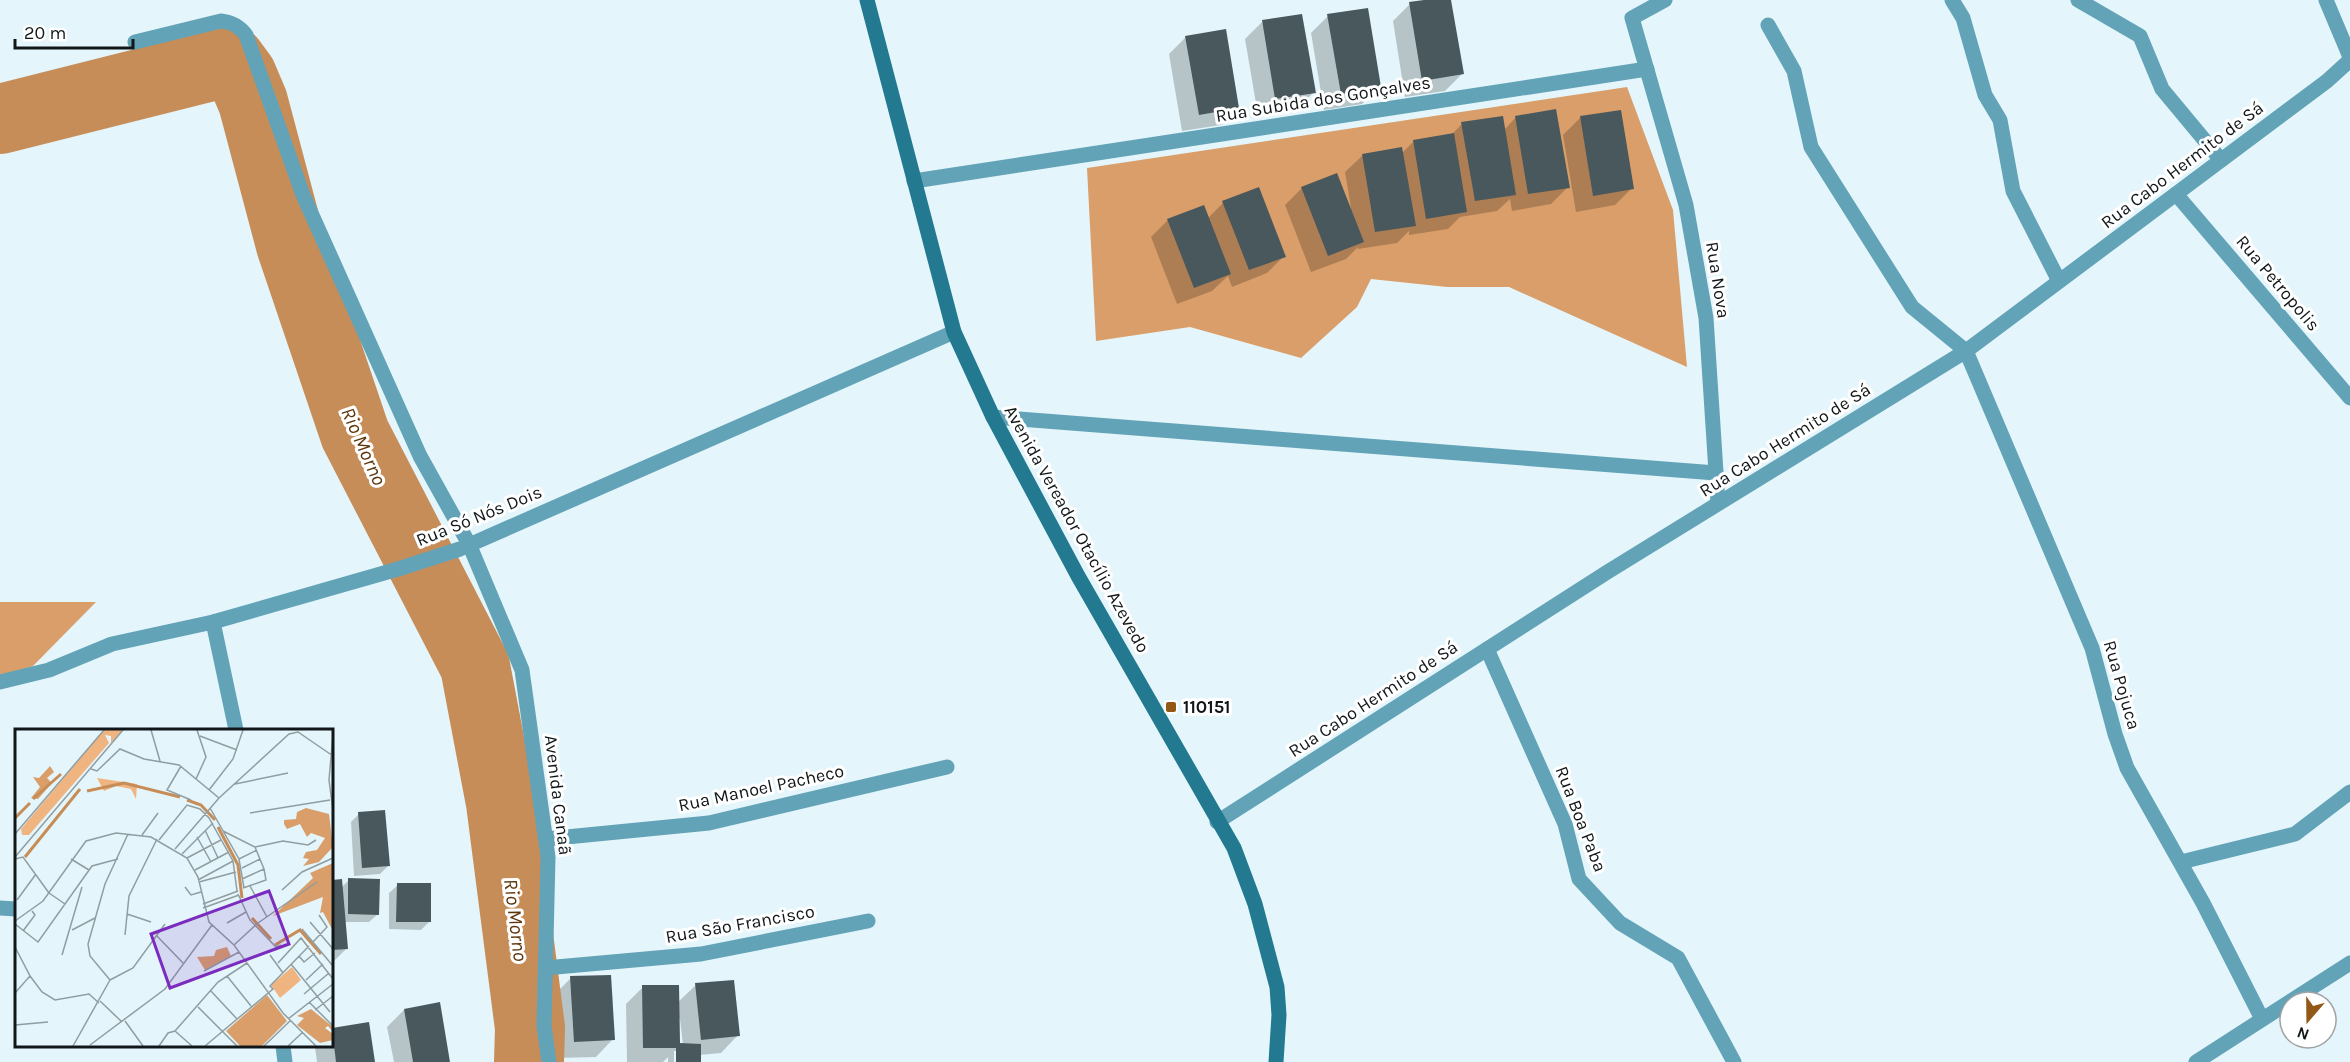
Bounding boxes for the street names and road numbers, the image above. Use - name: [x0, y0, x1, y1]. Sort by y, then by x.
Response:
- street label: Rua Subida dos Gonçalves: [1214, 71, 1432, 127]
- street label: Rua Cabo Hermito de Sá: [2096, 97, 2268, 233]
- street label: Rua Petropolis: [2231, 230, 2325, 336]
- street label: Rua Nova: [1701, 240, 1735, 320]
- street label: Rua Cabo Hermito de Sá: [1695, 378, 1875, 502]
- street label: Avenida Vereador Otacílio Azevedo: [1000, 401, 1154, 657]
- street label: Rua Só Nós Dois: [413, 481, 545, 551]
- street label: Rua Cabo Hermito de Sá: [1284, 636, 1462, 762]
- street label: Rua Pojuca: [2099, 638, 2145, 732]
- street label: Avenida Canaã: [540, 734, 576, 856]
- street label: Rua Manoel Pacheco: [676, 760, 846, 816]
- street label: Rua Boa Paba: [1551, 763, 1611, 875]
- street label: Rua São Francisco: [664, 900, 816, 948]

